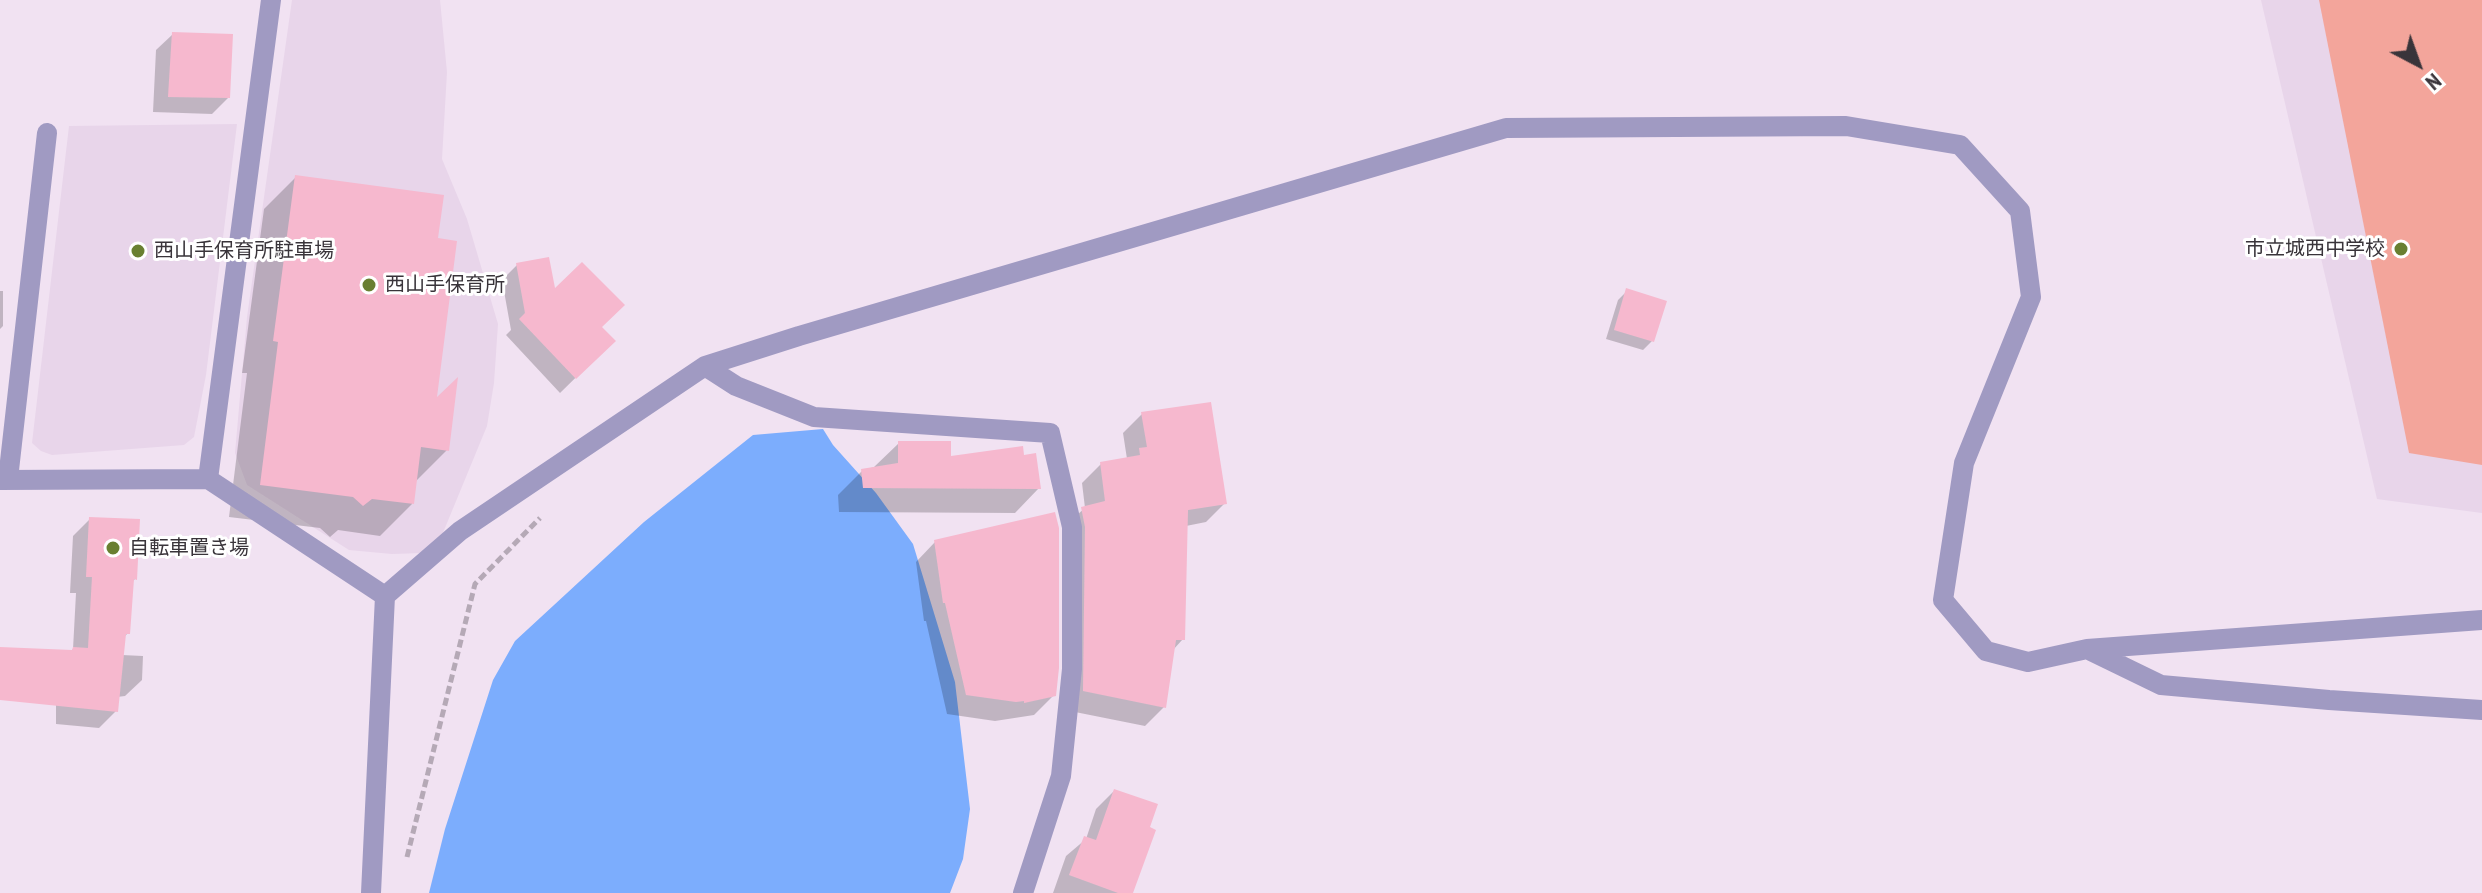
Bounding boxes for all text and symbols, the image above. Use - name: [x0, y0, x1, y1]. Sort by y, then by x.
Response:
- north arrow: [2378, 24, 2458, 104]
- text: N: [2420, 68, 2447, 97]
- place label: 市立城西中学校: [2245, 237, 2385, 261]
- place label: 西山手保育所駐車場: [154, 239, 334, 263]
- marker: 市立城西中学校: [2392, 240, 2410, 258]
- marker: 西山手保育所駐車場: [129, 242, 147, 260]
- place label: 西山手保育所: [385, 273, 505, 297]
- marker: 西山手保育所: [360, 276, 378, 294]
- place label: 自転車置き場: [129, 536, 249, 560]
- marker: 自転車置き場: [104, 539, 122, 557]

